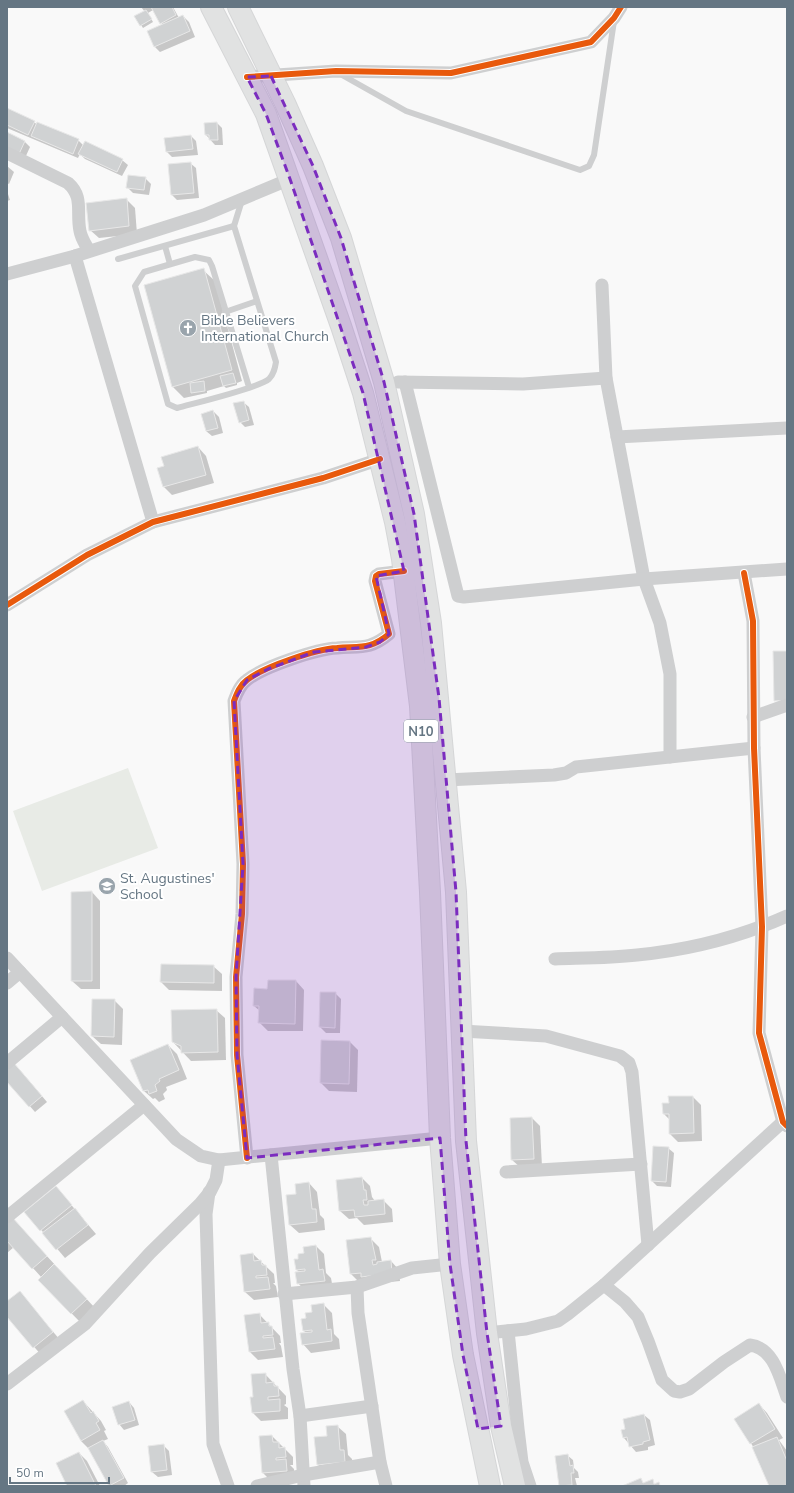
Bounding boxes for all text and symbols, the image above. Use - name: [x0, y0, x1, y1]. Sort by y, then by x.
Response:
- place label: Bible Believers International Church: [201, 311, 329, 346]
- church icon: Bible Believers International Church: [178, 318, 198, 338]
- road number: N10: [404, 720, 438, 742]
- place label: St. Augustines' School: [120, 869, 215, 904]
- school or university icon: St. Augustines' School: [97, 876, 117, 896]
- scale bar: [10, 1459, 109, 1485]
- text: 50 m: [16, 1465, 44, 1481]

